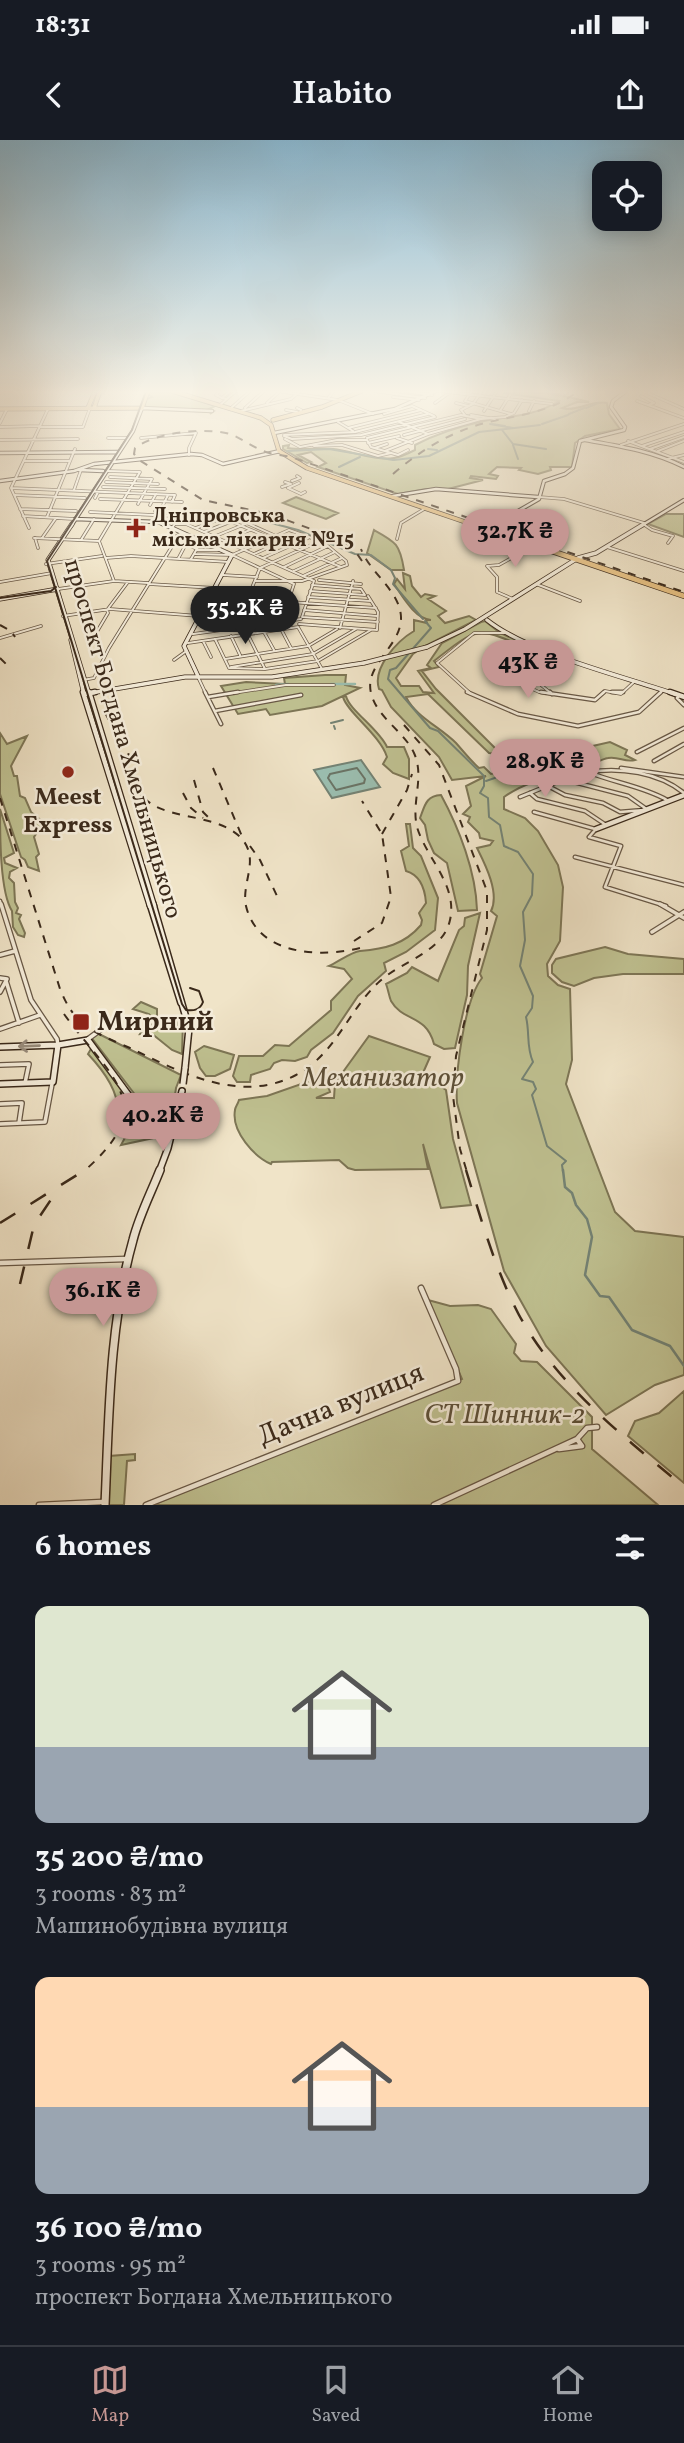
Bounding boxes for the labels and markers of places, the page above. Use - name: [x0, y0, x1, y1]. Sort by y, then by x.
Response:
- place label: Дніпровська міська лікарня №15: [152, 502, 354, 555]
- pin: 32.7K ₴: [450, 510, 580, 569]
- marker: Дніпровська міська лікарня №15: [126, 518, 146, 538]
- pin: 35.2K ₴: [180, 587, 310, 646]
- pin: 43K ₴: [479, 640, 577, 700]
- pin: 28.9K ₴: [480, 740, 610, 799]
- marker: Meest Express: [60, 764, 76, 780]
- place label: Meest Express: [23, 781, 113, 843]
- place label: Мирний: [97, 1003, 214, 1042]
- marker: Мирний: [71, 1012, 91, 1032]
- pin: 40.2K ₴: [98, 1094, 228, 1153]
- pin: 36.1K ₴: [38, 1268, 168, 1328]

